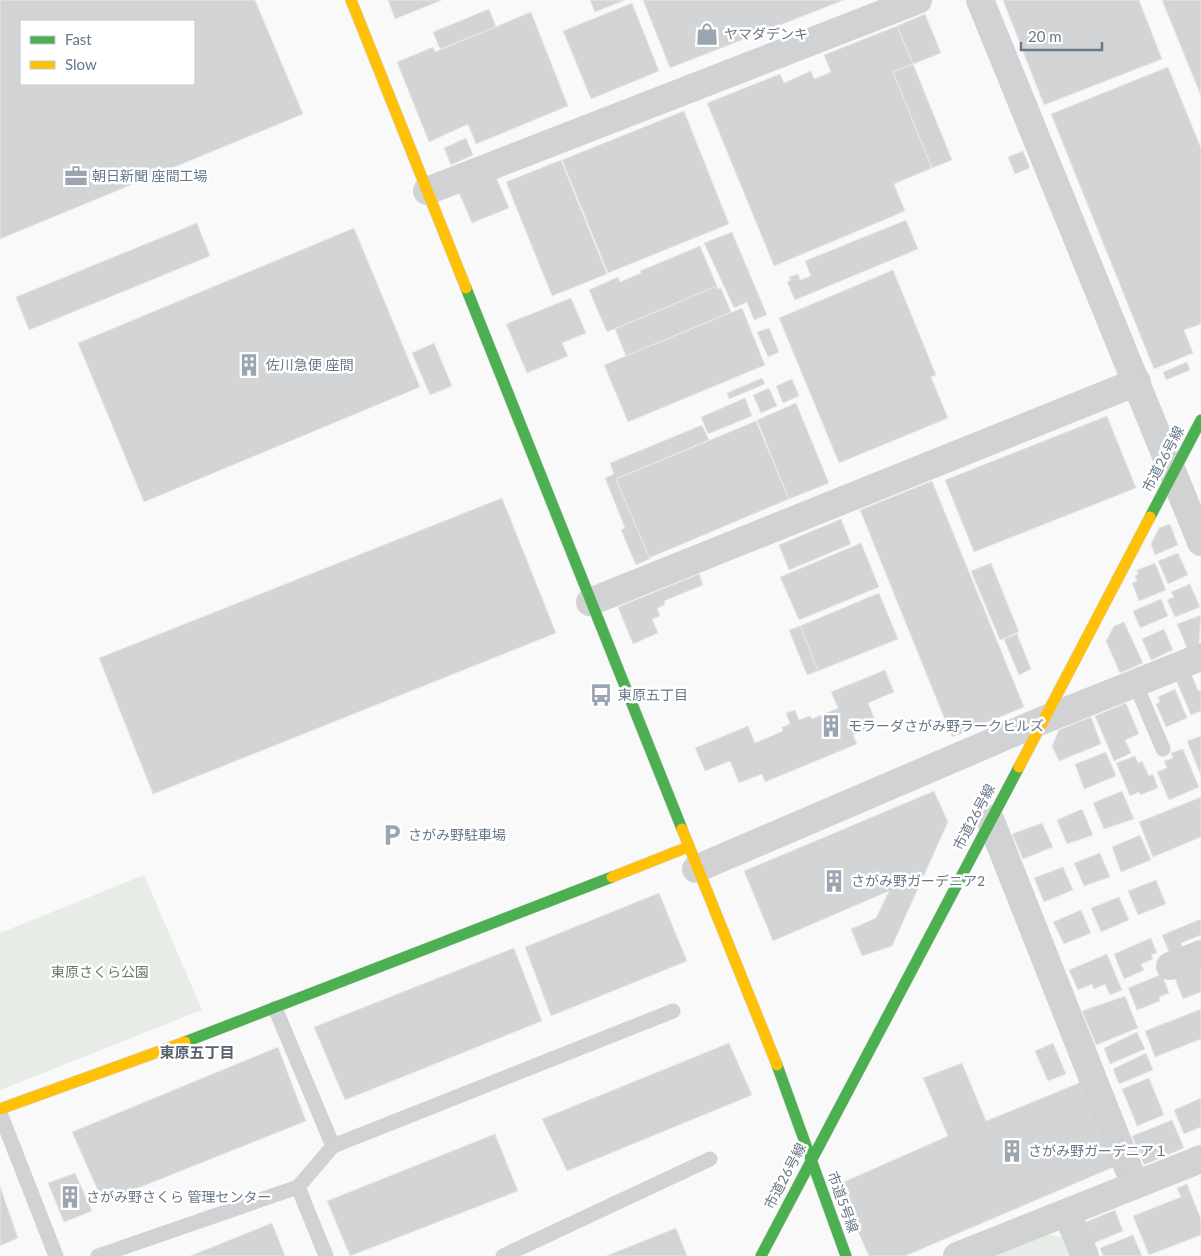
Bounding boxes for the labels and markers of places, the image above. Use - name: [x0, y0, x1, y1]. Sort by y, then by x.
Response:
- shop icon: ヤマダデンキ: [694, 21, 720, 47]
- place label: ヤマダデンキ: [724, 25, 808, 42]
- office icon: 朝日新聞 座間工場: [63, 163, 89, 189]
- place label: 朝日新聞 座間工場: [92, 167, 208, 184]
- building icon: 佐川急便 座間: [236, 352, 262, 378]
- place label: 佐川急便 座間: [266, 356, 354, 373]
- bus stop icon: 東原五丁目: [588, 682, 614, 708]
- place label: 東原五丁目: [618, 686, 688, 703]
- building icon: モラーダさがみ野ラークヒルズ: [818, 713, 844, 739]
- place label: モラーダさがみ野ラークヒルズ: [848, 717, 1044, 734]
- parking icon: さがみ野駐車場: [379, 822, 405, 848]
- place label: さがみ野駐車場: [408, 826, 506, 843]
- building icon: さがみ野ガーデニア2: [821, 868, 847, 894]
- place label: さがみ野ガーデニア2: [851, 872, 985, 889]
- building icon: さがみ野ガーデニア１: [999, 1138, 1025, 1164]
- place label: さがみ野ガーデニア１: [1028, 1142, 1168, 1159]
- building icon: さがみ野さくら 管理センター: [57, 1184, 83, 1210]
- place label: さがみ野さくら 管理センター: [86, 1188, 272, 1205]

